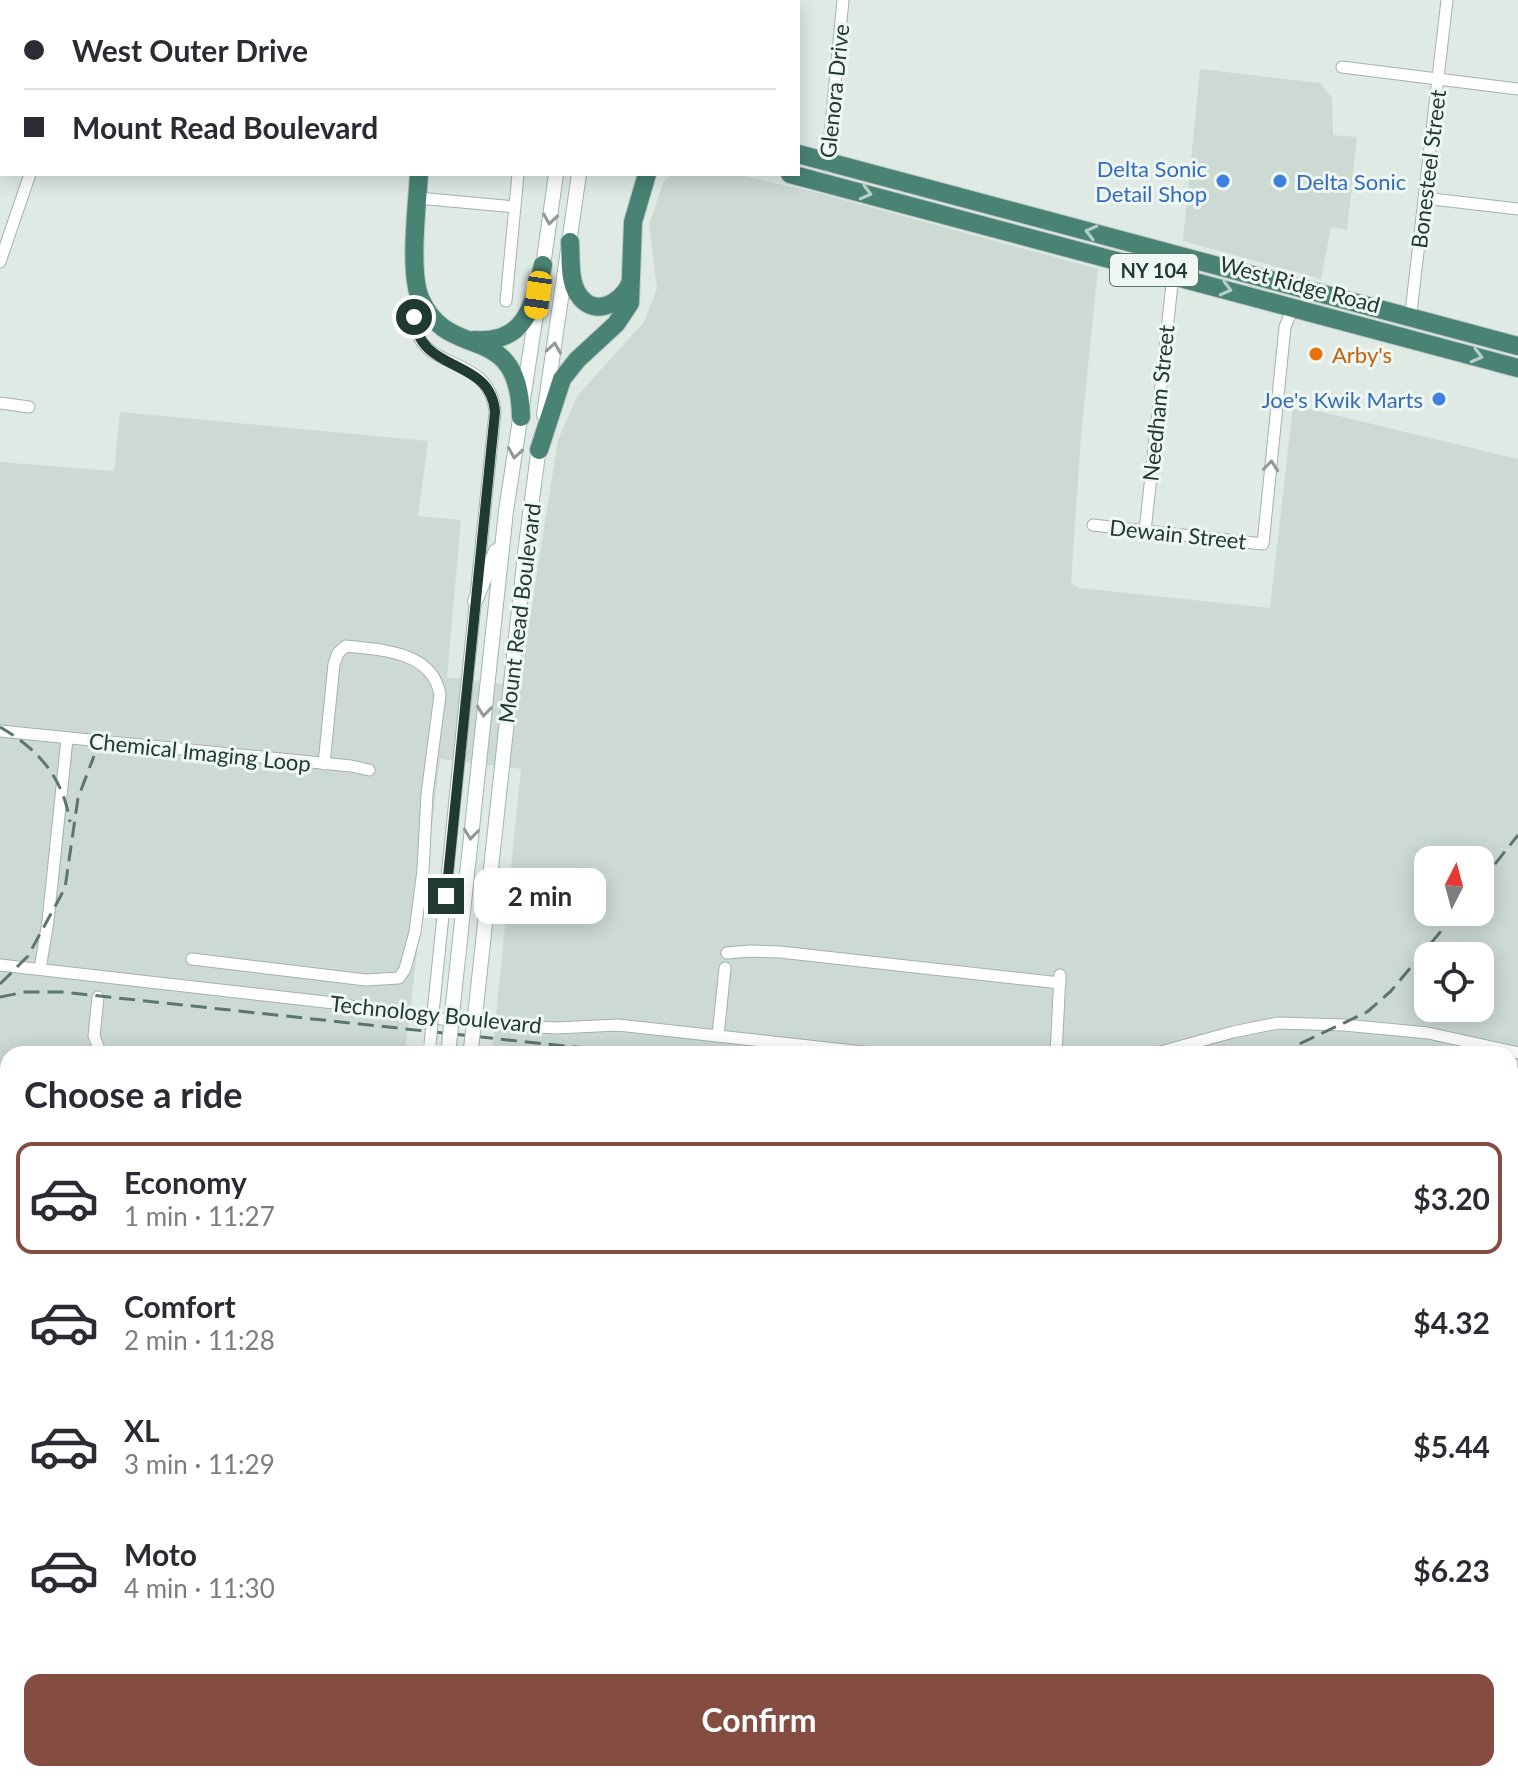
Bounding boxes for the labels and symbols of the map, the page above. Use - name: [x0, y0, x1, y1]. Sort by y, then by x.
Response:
- street label: Glenora Drive: [814, 23, 854, 159]
- street label: Bonesteel Street: [1405, 88, 1451, 250]
- place label: Delta Sonic Detail Shop: [1095, 155, 1207, 207]
- place label: Delta Sonic: [1296, 168, 1406, 195]
- marker: Delta Sonic Detail Shop: [1214, 172, 1232, 190]
- marker: Delta Sonic: [1271, 172, 1289, 190]
- one-way arrow: [859, 184, 872, 201]
- one-way arrow: [542, 213, 559, 226]
- one-way arrow: [1084, 224, 1098, 241]
- street label: West Ridge Road: [1217, 250, 1383, 318]
- road number: NY 104: [1110, 254, 1198, 286]
- car: [523, 270, 553, 320]
- one-way arrow: [1218, 279, 1232, 296]
- route start: [396, 299, 432, 335]
- street label: Needham Street: [1136, 323, 1180, 482]
- one-way arrow: [545, 341, 562, 355]
- place label: Arby's: [1332, 341, 1392, 368]
- marker: Arby's: [1307, 345, 1325, 363]
- one-way arrow: [1469, 347, 1483, 364]
- place label: Joe's Kwik Marts: [1261, 386, 1423, 413]
- marker: Joe's Kwik Marts: [1430, 390, 1448, 408]
- one-way arrow: [507, 446, 524, 460]
- one-way arrow: [1262, 459, 1279, 472]
- street label: Mount Read Boulevard: [492, 502, 546, 724]
- street label: Dewain Street: [1108, 513, 1248, 555]
- one-way arrow: [476, 704, 493, 718]
- street label: Chemical Imaging Loop: [88, 727, 312, 777]
- one-way arrow: [463, 828, 480, 841]
- north arrow: [1414, 846, 1494, 926]
- callout: 2 min: [474, 868, 606, 924]
- route end: [428, 878, 464, 914]
- street label: Technology Boulevard: [329, 989, 543, 1039]

